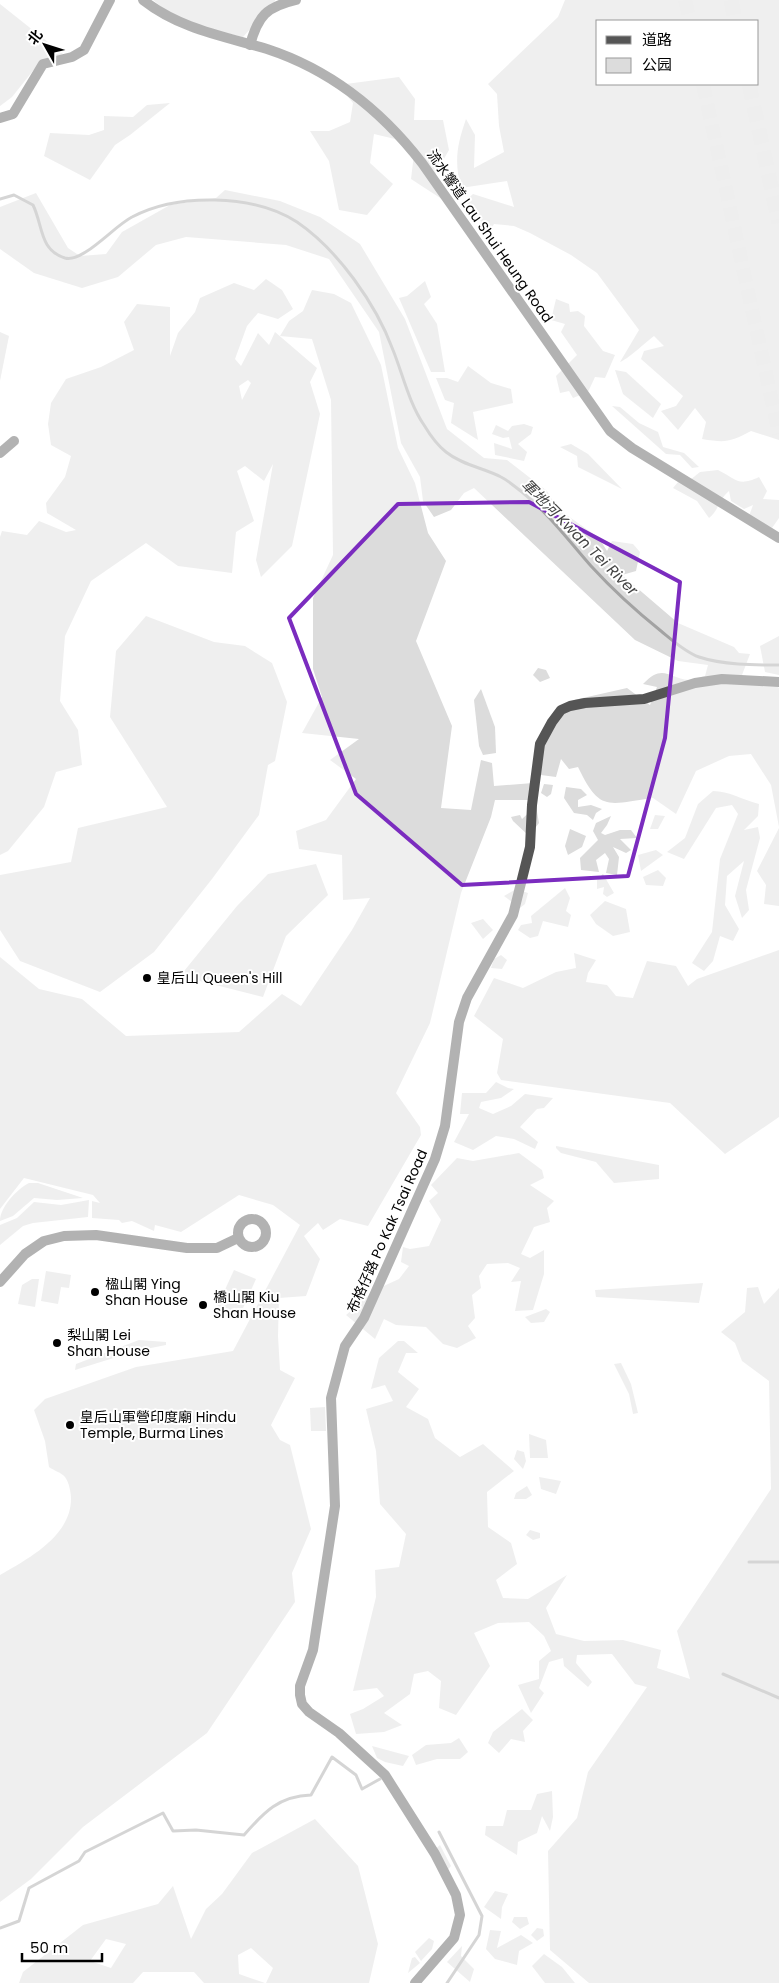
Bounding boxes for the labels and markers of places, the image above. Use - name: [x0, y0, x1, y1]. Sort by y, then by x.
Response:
- place label: 皇后山 Queen's Hill: [157, 968, 282, 988]
- marker: 皇后山 Queen's Hill: [141, 972, 153, 984]
- place label: 楹山閣 Ying Shan House: [105, 1274, 188, 1310]
- marker: 楹山閣 Ying Shan House: [89, 1286, 101, 1298]
- place label: 橋山閣 Kiu Shan House: [213, 1287, 296, 1323]
- marker: 橋山閣 Kiu Shan House: [197, 1299, 209, 1311]
- place label: 梨山閣 Lei Shan House: [67, 1325, 150, 1361]
- marker: 梨山閣 Lei Shan House: [51, 1337, 63, 1349]
- place label: 皇后山軍營印度廟 Hindu Temple, Burma Lines: [80, 1407, 236, 1443]
- marker: 皇后山軍營印度廟 Hindu Temple, Burma Lines: [64, 1419, 76, 1431]

